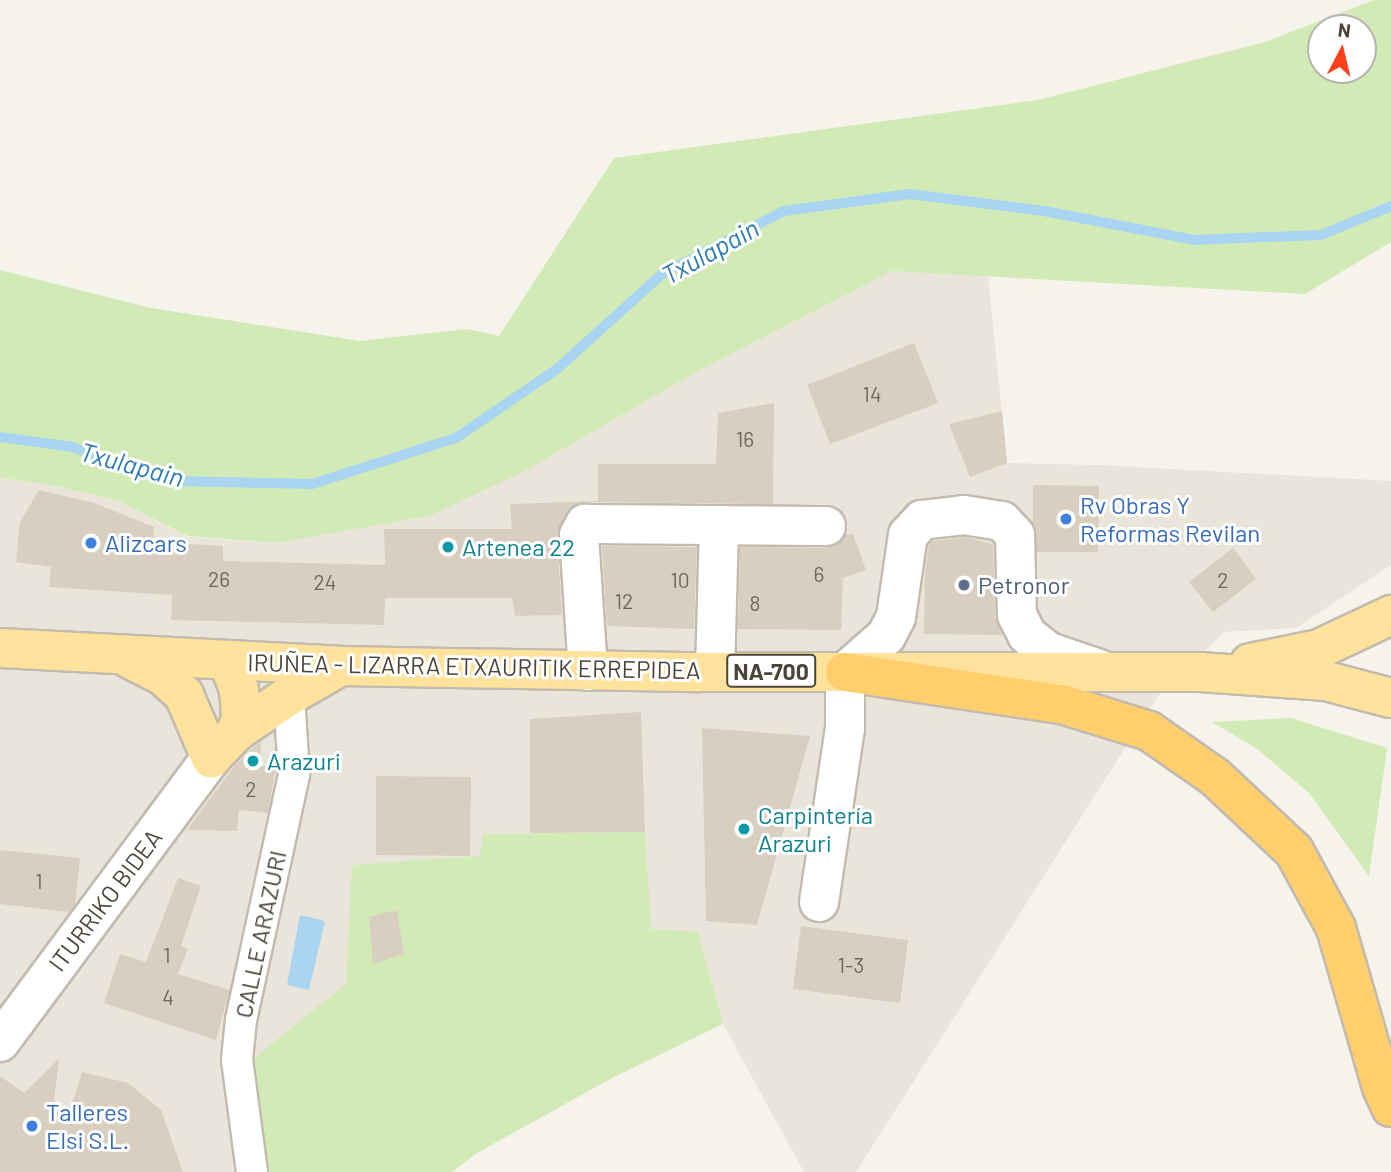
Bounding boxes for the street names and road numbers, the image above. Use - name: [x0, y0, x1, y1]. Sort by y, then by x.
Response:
- street label: IRUÑEA - LIZARRA ETXAURITIK ERREPIDEA: [247, 648, 701, 684]
- road number: NA-700: [726, 652, 816, 691]
- street label: ITURRIKO BIDEA: [42, 823, 168, 977]
- street label: CALLE ARAZURI: [228, 848, 292, 1020]

